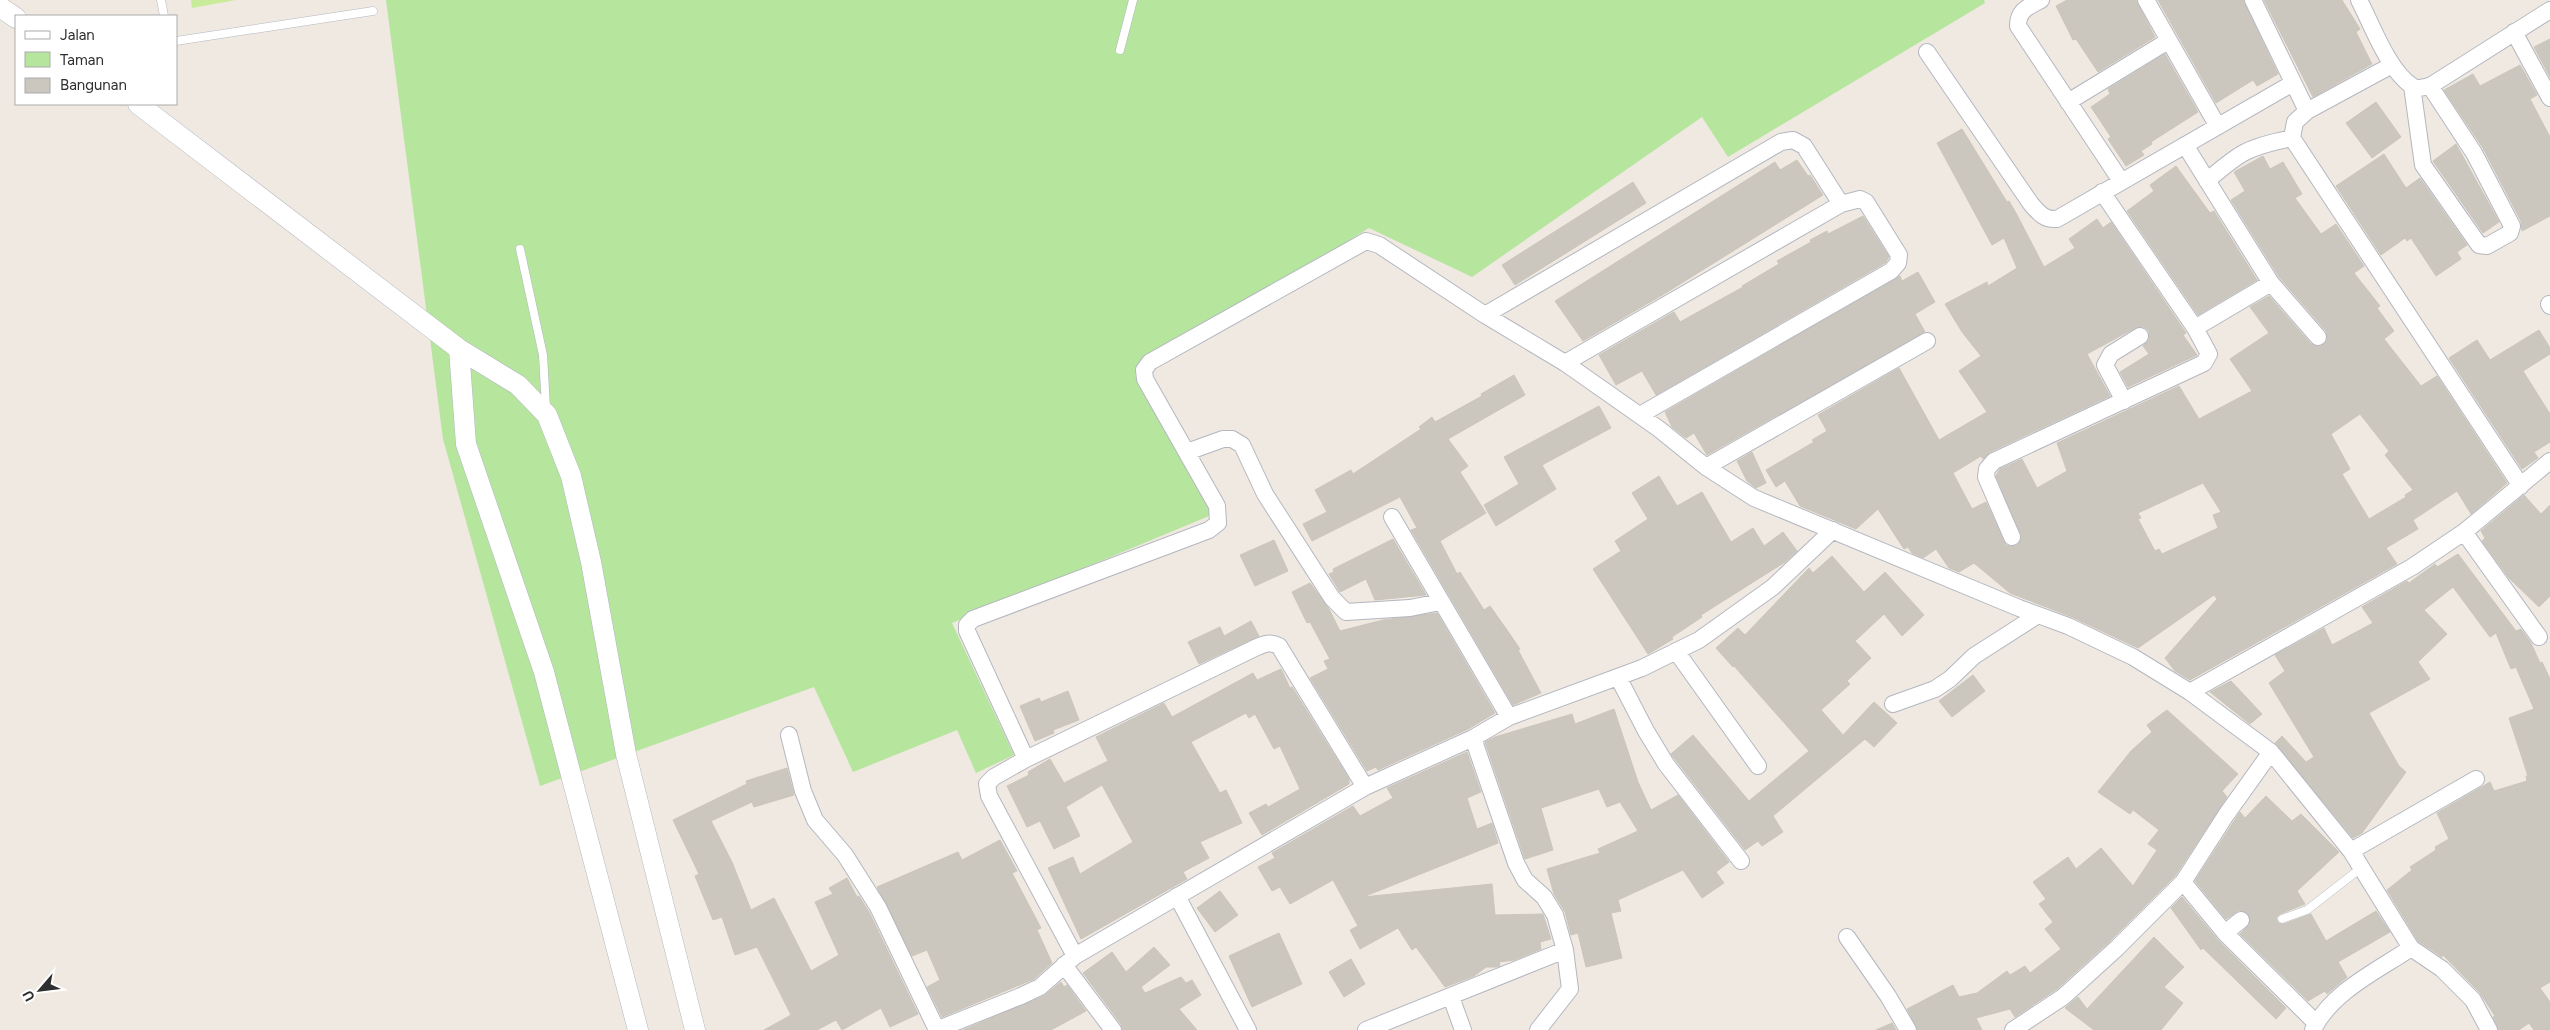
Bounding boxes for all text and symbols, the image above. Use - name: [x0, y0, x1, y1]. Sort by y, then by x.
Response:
- legend: [15, 15, 178, 105]
- text: Jalan: [60, 26, 95, 44]
- text: Taman: [60, 51, 104, 69]
- text: Bangunan: [60, 76, 127, 94]
- north arrow: [15, 965, 65, 1015]
- text: U: [19, 988, 39, 1004]

